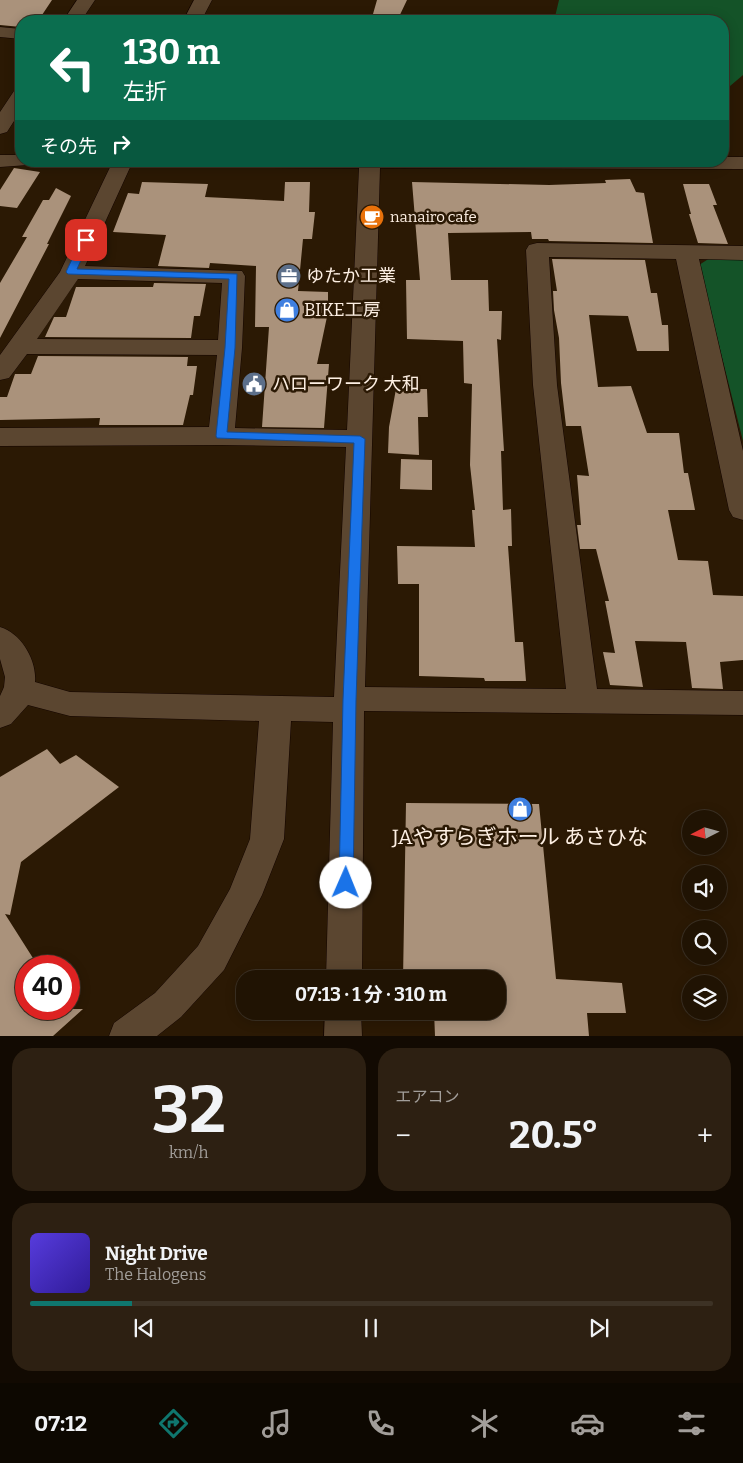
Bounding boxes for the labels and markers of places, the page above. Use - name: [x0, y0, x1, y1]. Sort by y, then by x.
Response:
- cafe icon: nanairo cafe: [359, 204, 385, 230]
- place label: nanairo cafe: [390, 208, 477, 226]
- pin: [65, 219, 107, 261]
- office icon: ゆたか工業: [276, 263, 302, 289]
- place label: ゆたか工業: [306, 265, 396, 287]
- shop icon: BIKE工房: [274, 297, 300, 323]
- place label: BIKE工房: [304, 299, 381, 321]
- public building icon: ハローワーク 大和: [241, 371, 267, 397]
- place label: ハローワーク 大和: [272, 373, 420, 395]
- shop icon: JAやすらぎホール あさひな: [507, 796, 533, 822]
- place label: JAやすらぎホール あさひな: [391, 824, 648, 850]

